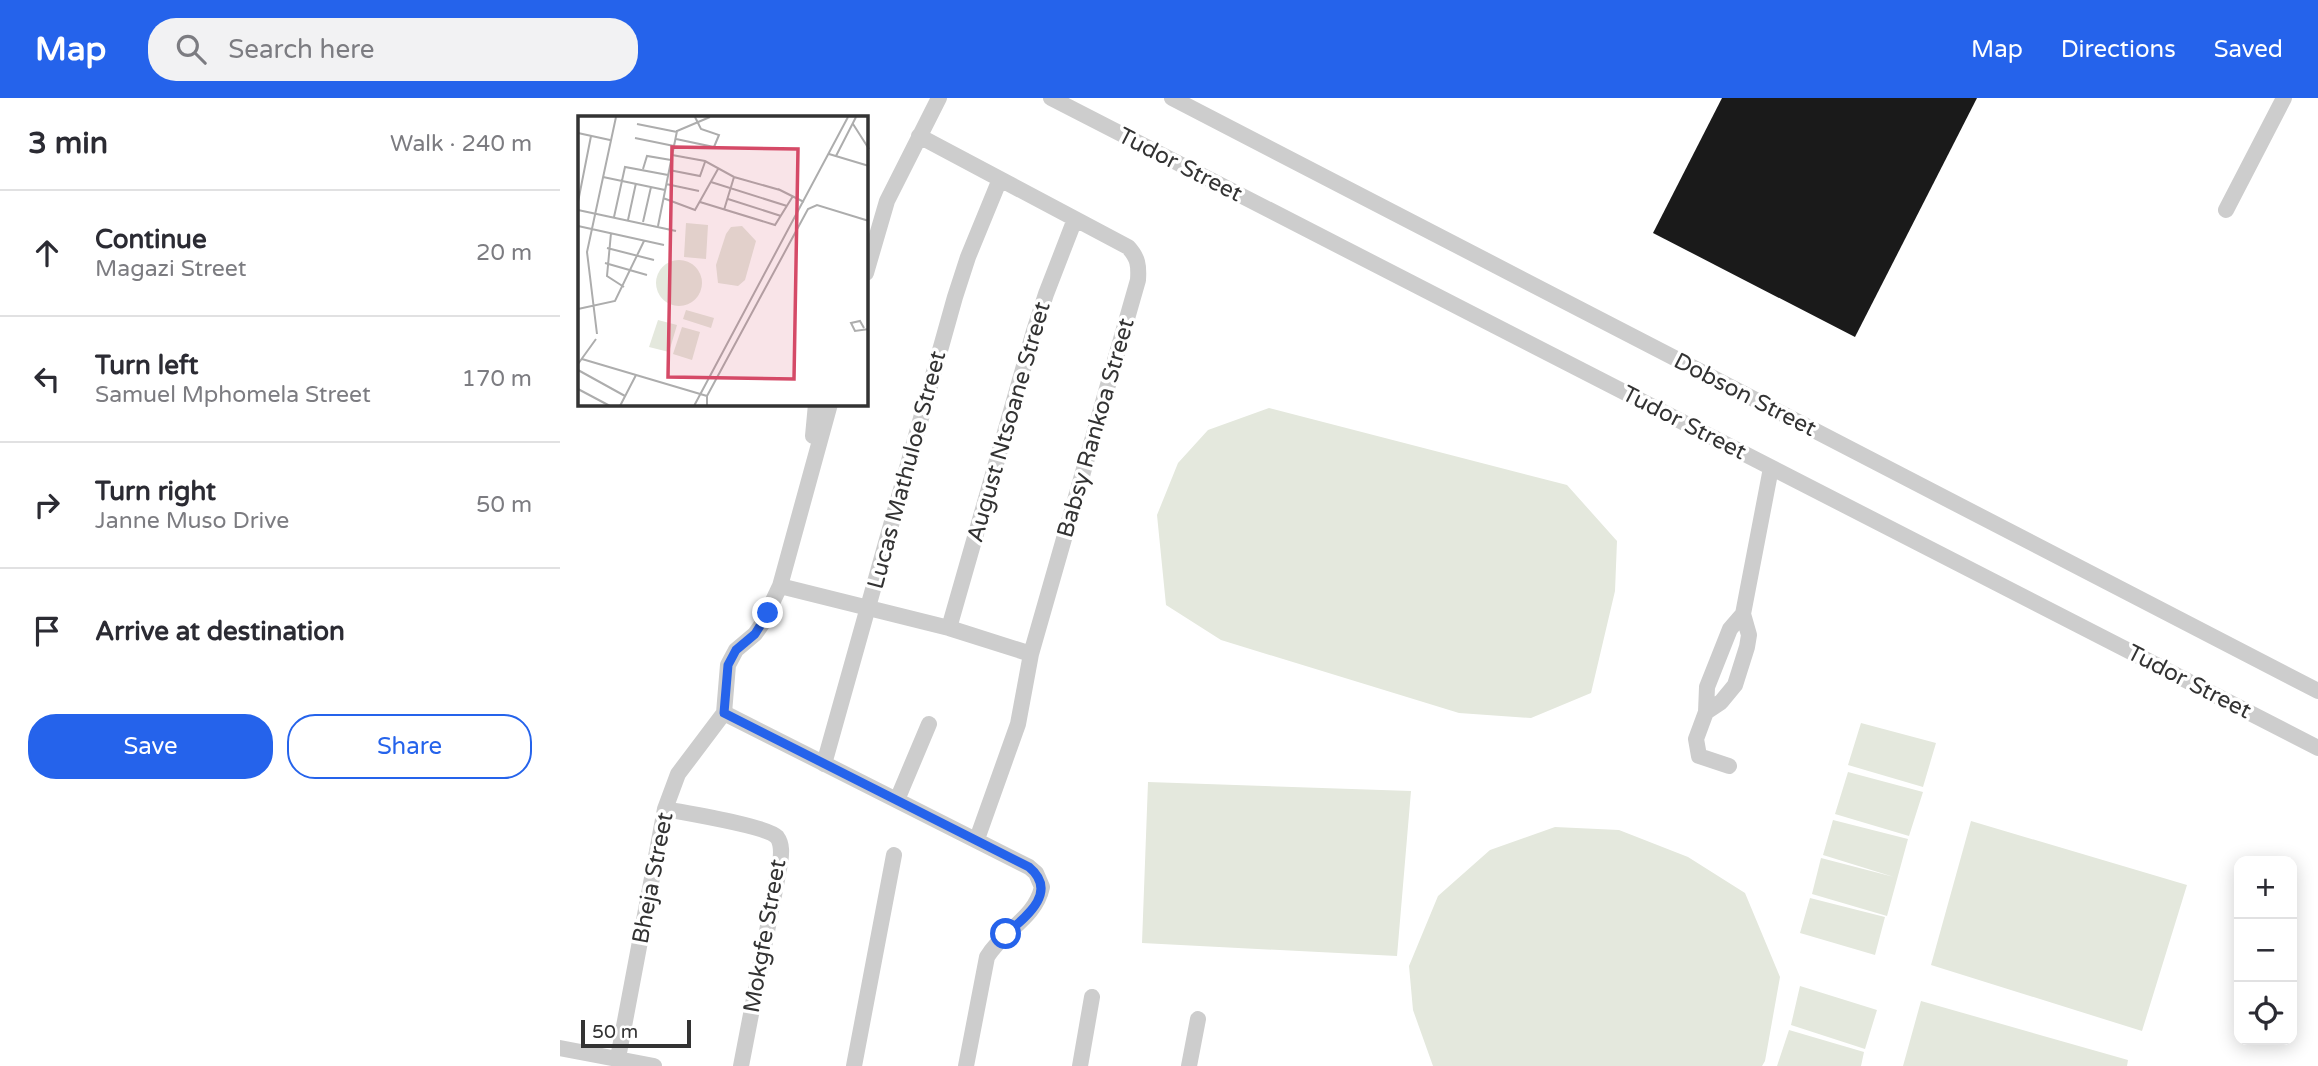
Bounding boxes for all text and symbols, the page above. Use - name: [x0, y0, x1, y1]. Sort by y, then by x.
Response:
- search box: [148, 18, 638, 81]
- text: Map: [35, 30, 106, 69]
- icon: search: [172, 30, 210, 68]
- text: Search here: [228, 34, 374, 65]
- text: Map: [1971, 35, 2023, 64]
- text: Directions: [2061, 35, 2176, 64]
- text: Saved: [2214, 35, 2283, 64]
- inset map: [578, 116, 868, 406]
- street label: Tudor Street: [1113, 122, 1247, 208]
- text: 3 min: [28, 125, 108, 162]
- text: Walk · 240 m: [390, 130, 532, 158]
- text: Continue: [95, 224, 207, 255]
- icon: ahead: [28, 234, 66, 272]
- text: 20 m: [476, 239, 532, 267]
- text: Magazi Street: [95, 255, 246, 283]
- street label: August Ntsoane Street: [961, 298, 1057, 545]
- street label: Babsy Rankoa Street: [1051, 315, 1141, 541]
- street label: Dobson Street: [1669, 347, 1821, 443]
- street label: Lucas Mathuloe Street: [862, 348, 952, 592]
- text: Turn left: [95, 350, 198, 381]
- icon: left: [28, 360, 66, 398]
- text: 170 m: [462, 365, 532, 393]
- street label: Tudor Street: [1617, 380, 1751, 466]
- text: Samuel Mphomela Street: [95, 381, 371, 409]
- text: Turn right: [95, 476, 216, 507]
- icon: right: [28, 486, 66, 524]
- text: 50 m: [476, 491, 532, 519]
- text: Janne Muso Drive: [95, 507, 289, 535]
- route end: [752, 597, 783, 628]
- icon: arrive: [28, 612, 66, 650]
- text: Arrive at destination: [95, 616, 345, 647]
- street label: Tudor Street: [2122, 639, 2256, 725]
- button: Save: [28, 714, 273, 779]
- button: Share: [287, 714, 532, 779]
- street label: Bheja Street: [627, 810, 679, 946]
- map controls: [2234, 856, 2297, 1045]
- button: +: [2234, 856, 2297, 919]
- street label: Mokgfe Street: [738, 857, 792, 1015]
- route start: [990, 918, 1021, 949]
- button: −: [2234, 919, 2297, 982]
- button: locate: [2234, 982, 2297, 1045]
- scale bar: [581, 1017, 691, 1049]
- text: 50 m: [592, 1021, 638, 1043]

